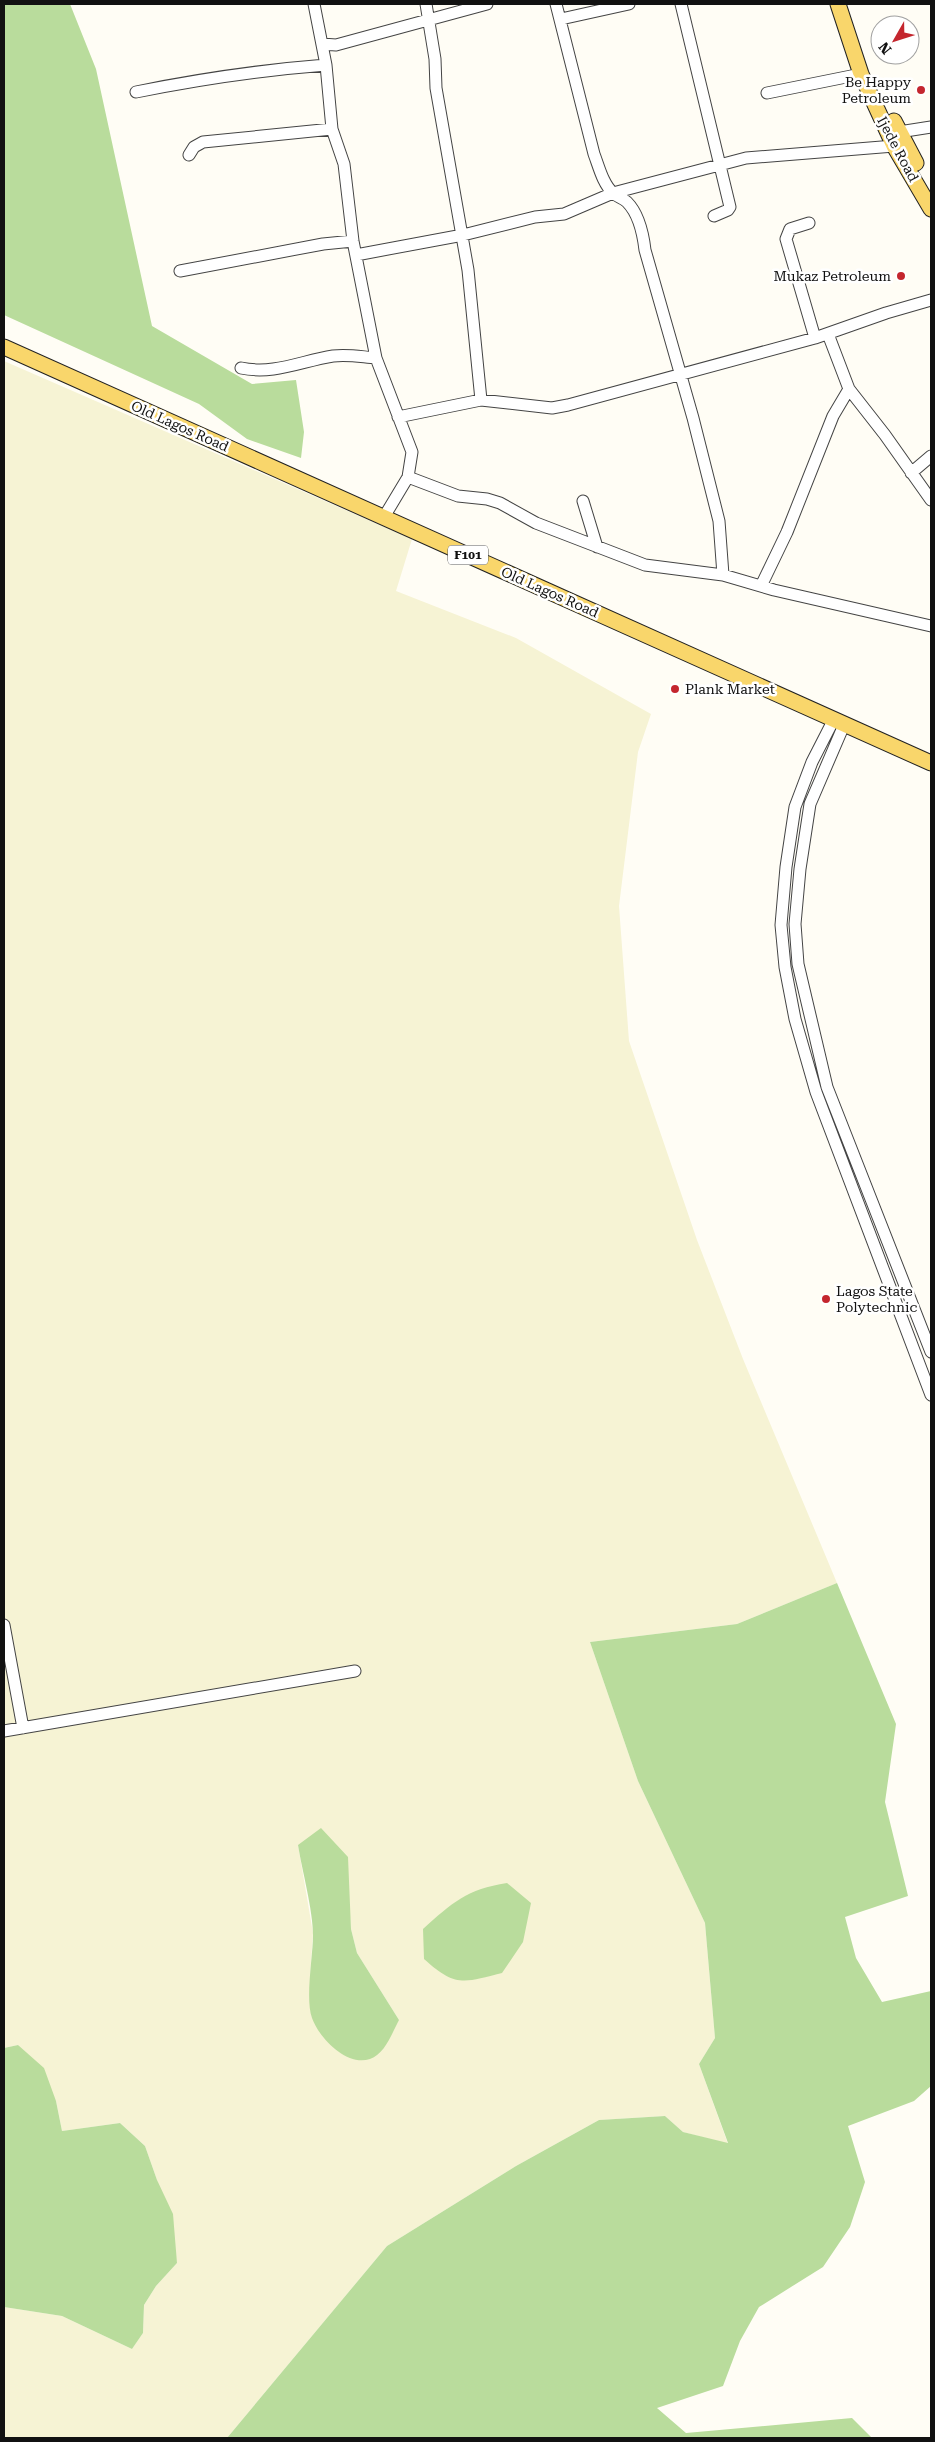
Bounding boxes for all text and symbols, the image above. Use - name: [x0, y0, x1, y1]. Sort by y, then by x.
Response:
- north arrow: [870, 15, 920, 65]
- text: N: [875, 39, 895, 57]
- place label: Be Happy Petroleum: [842, 74, 912, 106]
- marker: Be Happy Petroleum: [915, 84, 927, 96]
- street label: Ijede Road: [874, 114, 922, 184]
- place label: Mukaz Petroleum: [774, 268, 891, 284]
- marker: Mukaz Petroleum: [895, 270, 907, 282]
- street label: Old Lagos Road: [129, 397, 231, 455]
- road number: F101: [448, 546, 488, 564]
- street label: Old Lagos Road: [499, 563, 601, 621]
- place label: Plank Market: [685, 681, 775, 697]
- marker: Plank Market: [669, 683, 681, 695]
- place label: Lagos State Polytechnic: [836, 1283, 918, 1315]
- marker: Lagos State Polytechnic: [820, 1293, 832, 1305]

